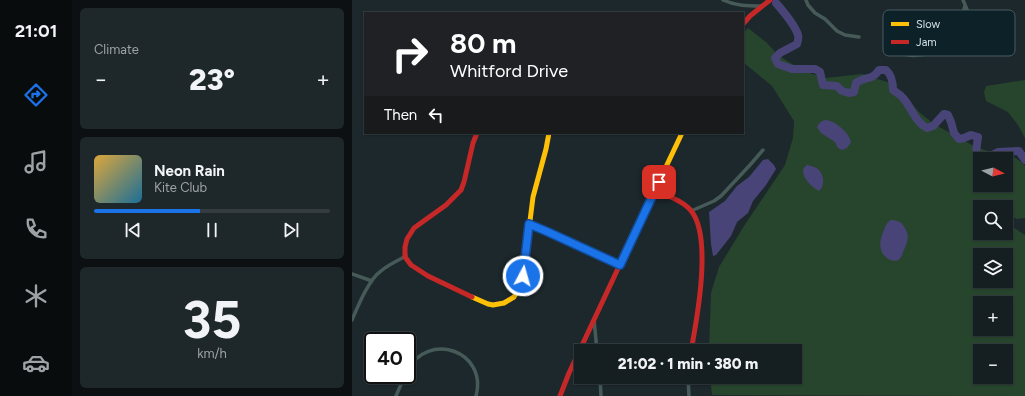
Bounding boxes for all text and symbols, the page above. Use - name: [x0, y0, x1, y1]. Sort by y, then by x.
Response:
- legend: [883, 10, 1015, 56]
- text: Slow: [916, 18, 940, 31]
- text: 21:01: [15, 20, 57, 42]
- text: 80 m: [450, 26, 516, 60]
- icon: right: [384, 28, 436, 80]
- text: Jam: [916, 36, 937, 49]
- text: Climate: [94, 42, 139, 57]
- text: Whitford Drive: [450, 60, 568, 82]
- text: 23°: [189, 61, 235, 98]
- text: −: [94, 66, 108, 93]
- text: +: [316, 66, 330, 93]
- icon: directions: [22, 81, 50, 109]
- icon: left: [425, 104, 447, 126]
- text: Then: [384, 106, 417, 124]
- icon: music: [22, 148, 50, 176]
- north arrow: [973, 152, 1013, 192]
- map controls: [973, 152, 1013, 384]
- text: Neon Rain: [154, 162, 225, 180]
- pin: [642, 165, 676, 199]
- icon: arrive: [648, 171, 670, 193]
- text: Kite Club: [154, 180, 207, 195]
- button: search: [973, 200, 1013, 240]
- icon: phone: [22, 215, 50, 243]
- icon: previous: [122, 219, 144, 241]
- icon: pause: [201, 219, 223, 241]
- icon: next: [280, 219, 302, 241]
- button: layers: [973, 248, 1013, 288]
- position arrow: [502, 255, 544, 297]
- icon: climate: [22, 282, 50, 310]
- text: 35: [182, 289, 242, 351]
- button: +: [973, 296, 1013, 336]
- speed limit sign: 40: [364, 332, 416, 384]
- button: −: [973, 344, 1013, 384]
- text: km/h: [197, 346, 227, 361]
- icon: car: [22, 349, 50, 377]
- text: 21:02 · 1 min · 380 m: [618, 355, 758, 373]

